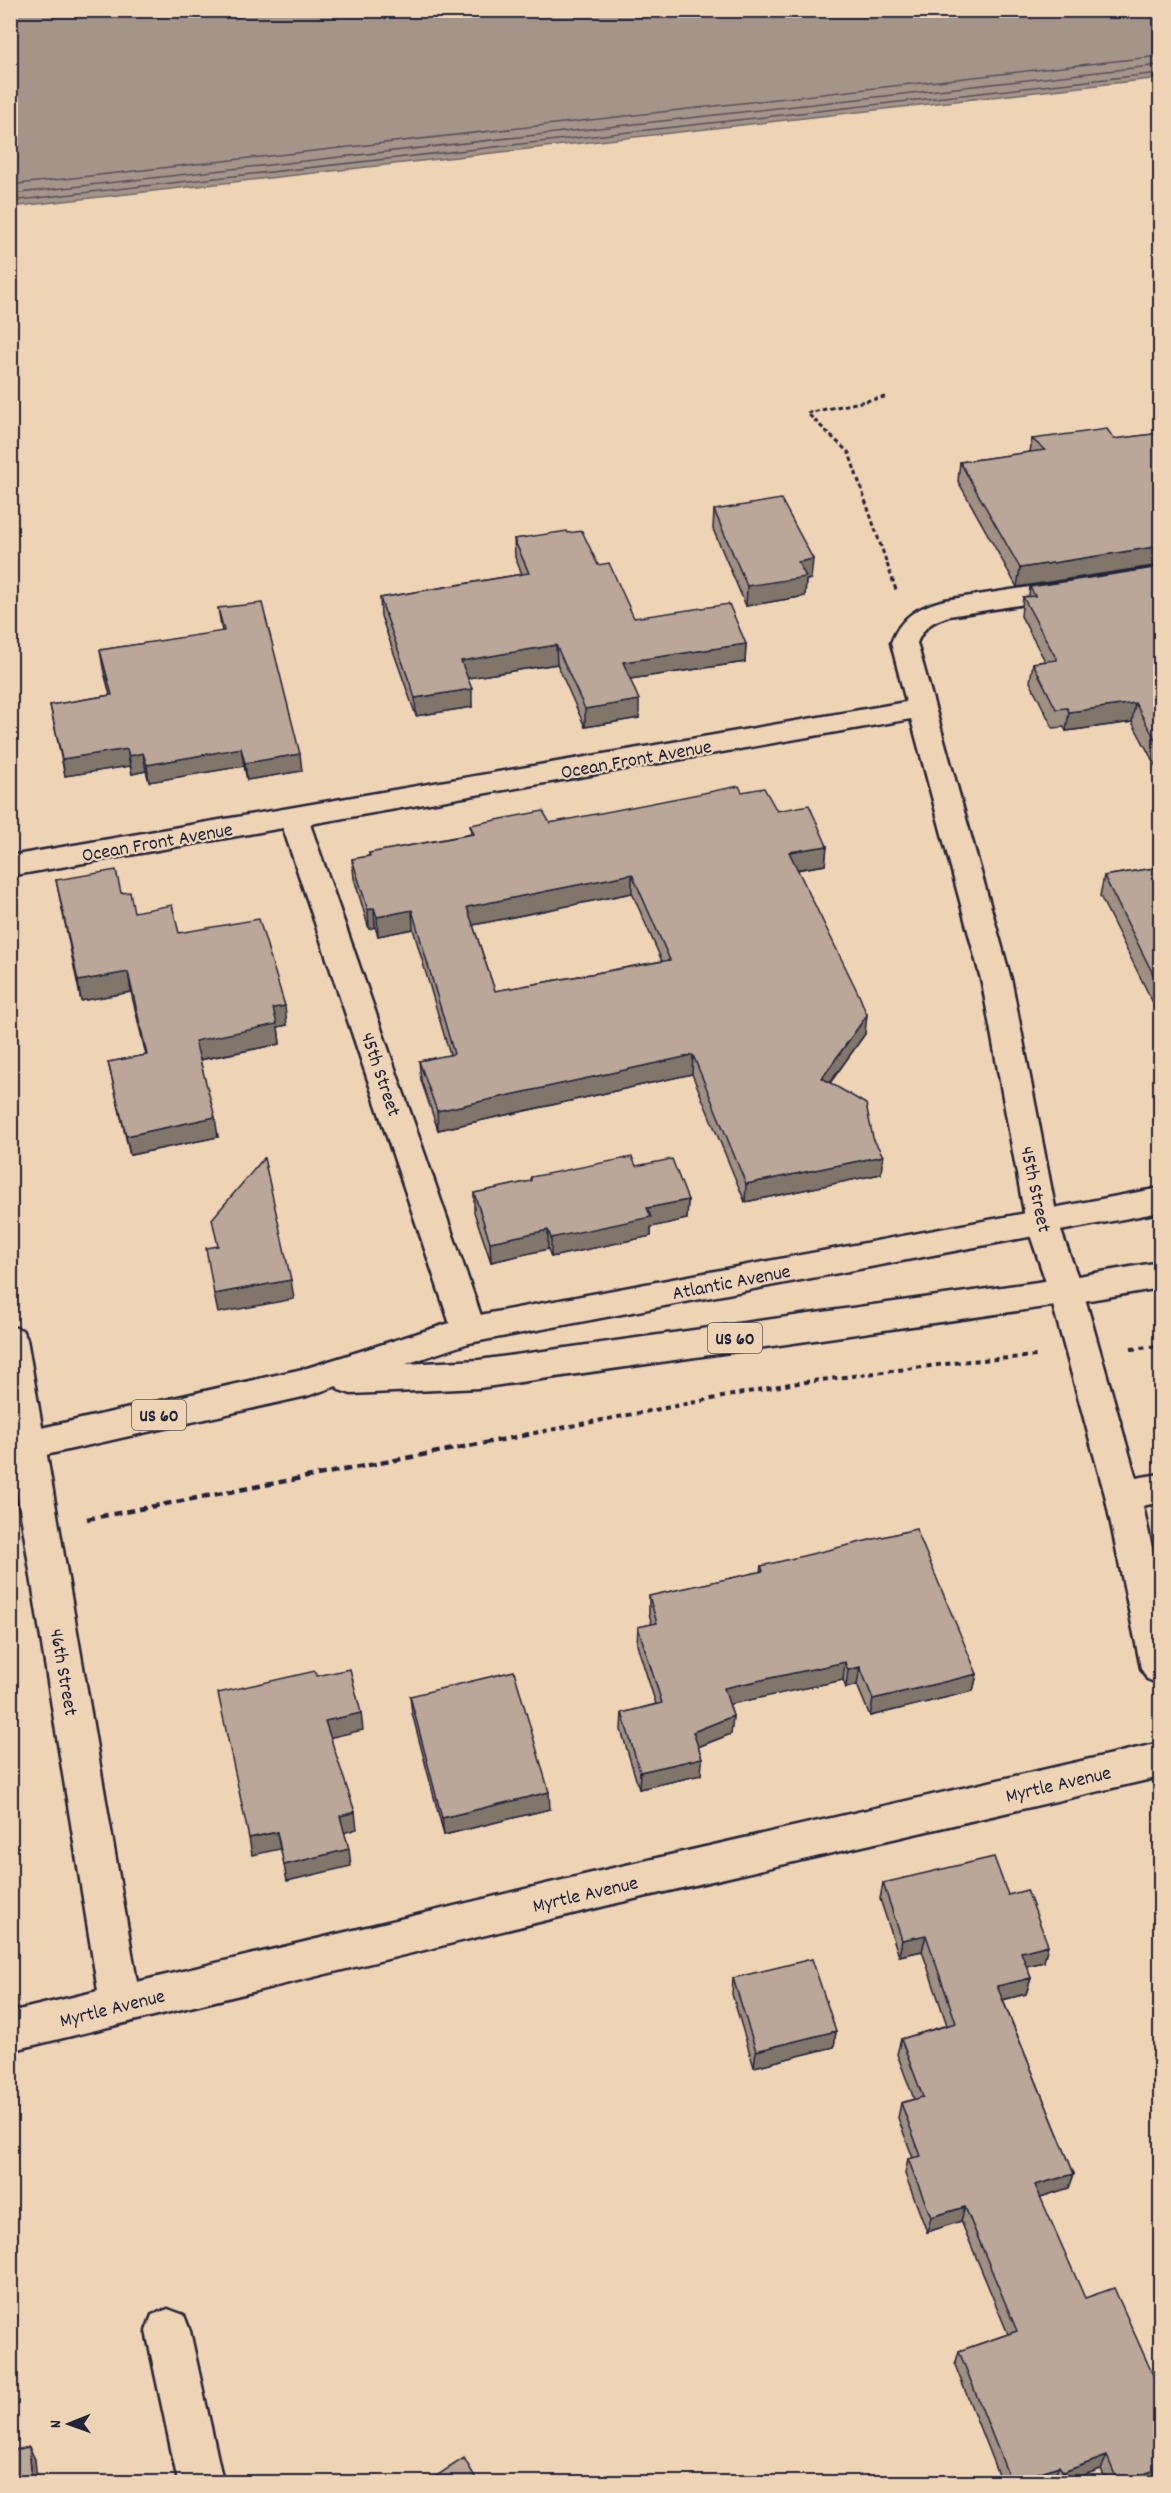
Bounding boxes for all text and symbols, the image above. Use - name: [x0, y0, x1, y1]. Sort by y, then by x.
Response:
- street label: Ocean Front Avenue: [559, 734, 714, 788]
- street label: Ocean Front Avenue: [80, 817, 235, 871]
- street label: 45th Street: [352, 1029, 407, 1121]
- street label: 45th Street: [1011, 1144, 1057, 1235]
- street label: Atlantic Avenue: [670, 1259, 793, 1309]
- road number: US 60: [708, 1323, 762, 1353]
- road number: US 60: [132, 1400, 186, 1430]
- street label: 46th Street: [41, 1627, 83, 1718]
- street label: Myrtle Avenue: [1003, 1760, 1114, 1812]
- street label: Myrtle Avenue: [530, 1870, 641, 1922]
- street label: Myrtle Avenue: [57, 1983, 168, 2036]
- north arrow: [39, 2394, 99, 2454]
- text: N: [45, 2420, 68, 2428]

